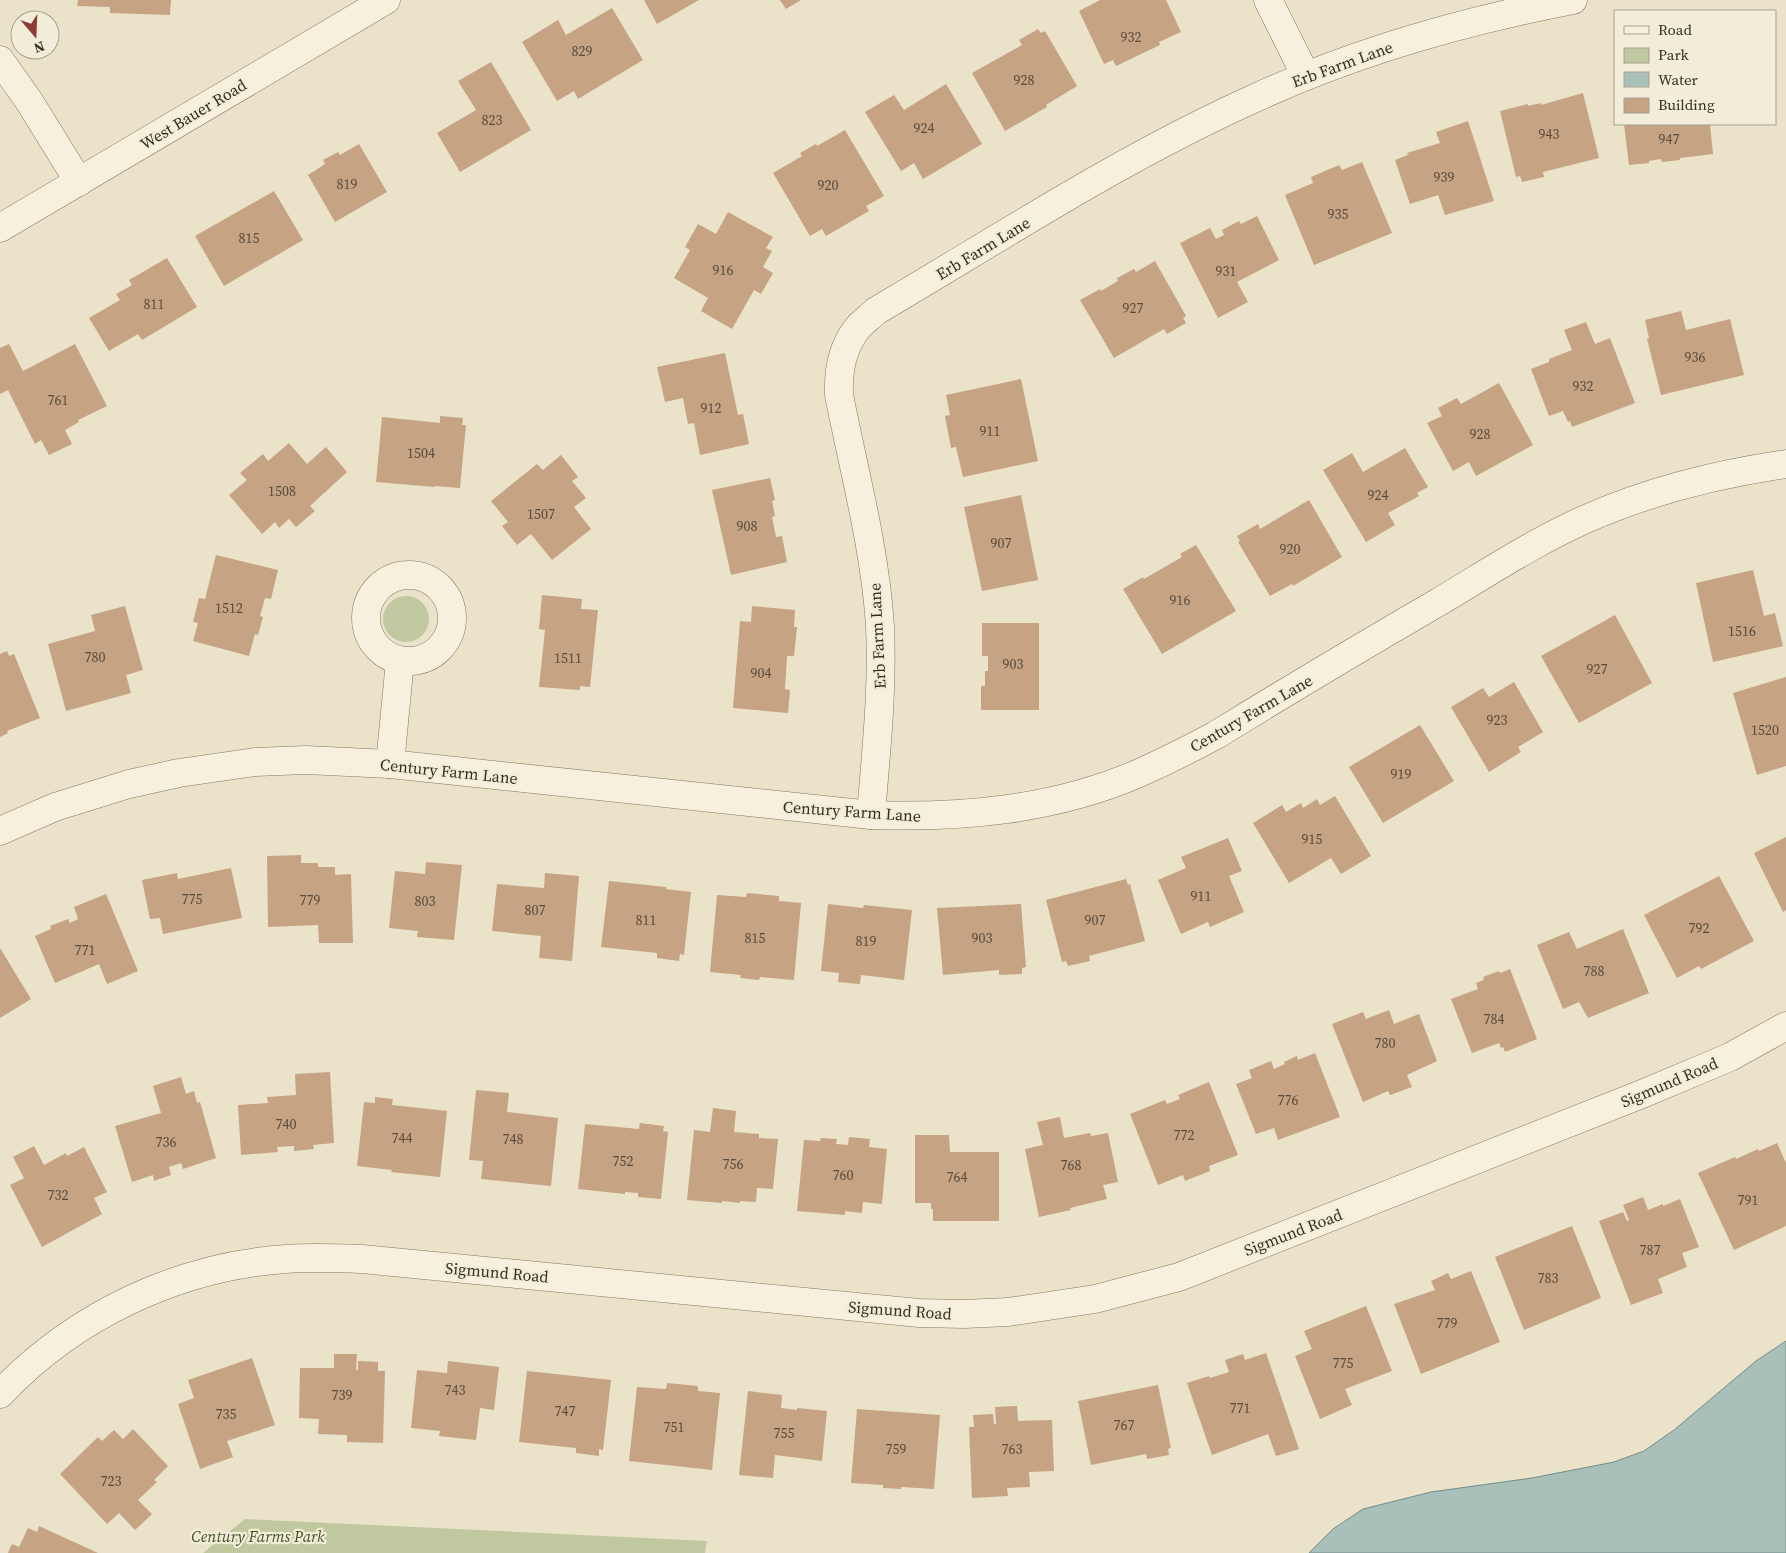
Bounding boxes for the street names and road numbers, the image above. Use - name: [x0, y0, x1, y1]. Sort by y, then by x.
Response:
- street label: Erb Farm Lane: [1288, 35, 1396, 93]
- street label: West Bauer Road: [136, 74, 250, 154]
- street label: Erb Farm Lane: [932, 211, 1034, 285]
- street label: Erb Farm Lane: [863, 582, 891, 690]
- street label: Century Farm Lane: [1186, 669, 1316, 757]
- street label: Century Farm Lane: [379, 753, 519, 789]
- street label: Century Farm Lane: [782, 795, 922, 827]
- street label: Sigmund Road: [1617, 1052, 1721, 1112]
- street label: Sigmund Road: [1241, 1203, 1345, 1261]
- street label: Sigmund Road: [444, 1257, 550, 1287]
- street label: Sigmund Road: [848, 1295, 952, 1325]

